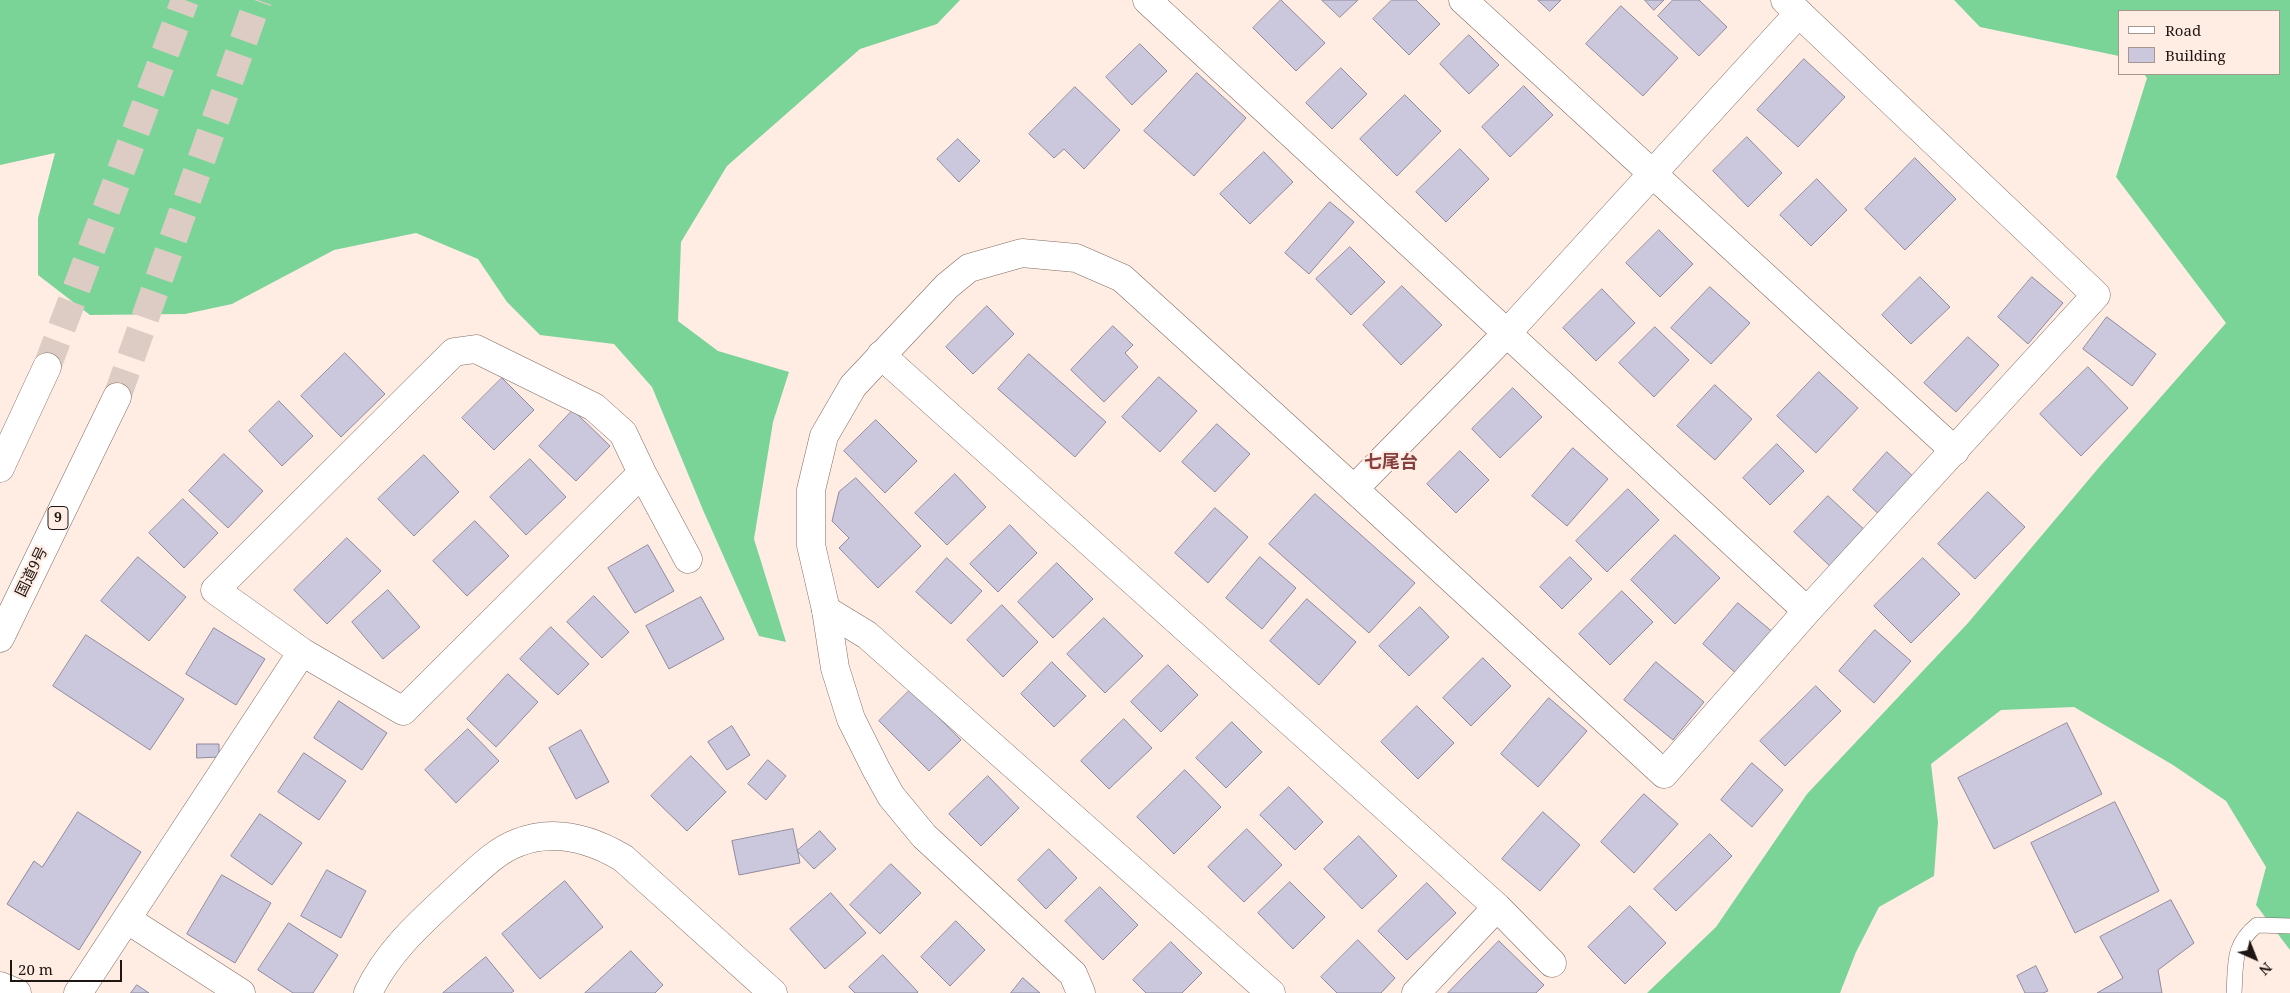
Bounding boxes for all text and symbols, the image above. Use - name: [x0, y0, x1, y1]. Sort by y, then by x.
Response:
- legend: [2118, 10, 2280, 75]
- text: Road: [2165, 20, 2201, 40]
- text: Building: [2165, 45, 2226, 65]
- district label: 七尾台: [1364, 452, 1418, 474]
- road number: 9: [48, 506, 68, 530]
- street label: 国道9号: [12, 544, 52, 600]
- north arrow: [2230, 933, 2280, 983]
- scale bar: [12, 950, 125, 982]
- text: N: [2255, 958, 2276, 980]
- text: 20 m: [18, 959, 53, 979]

